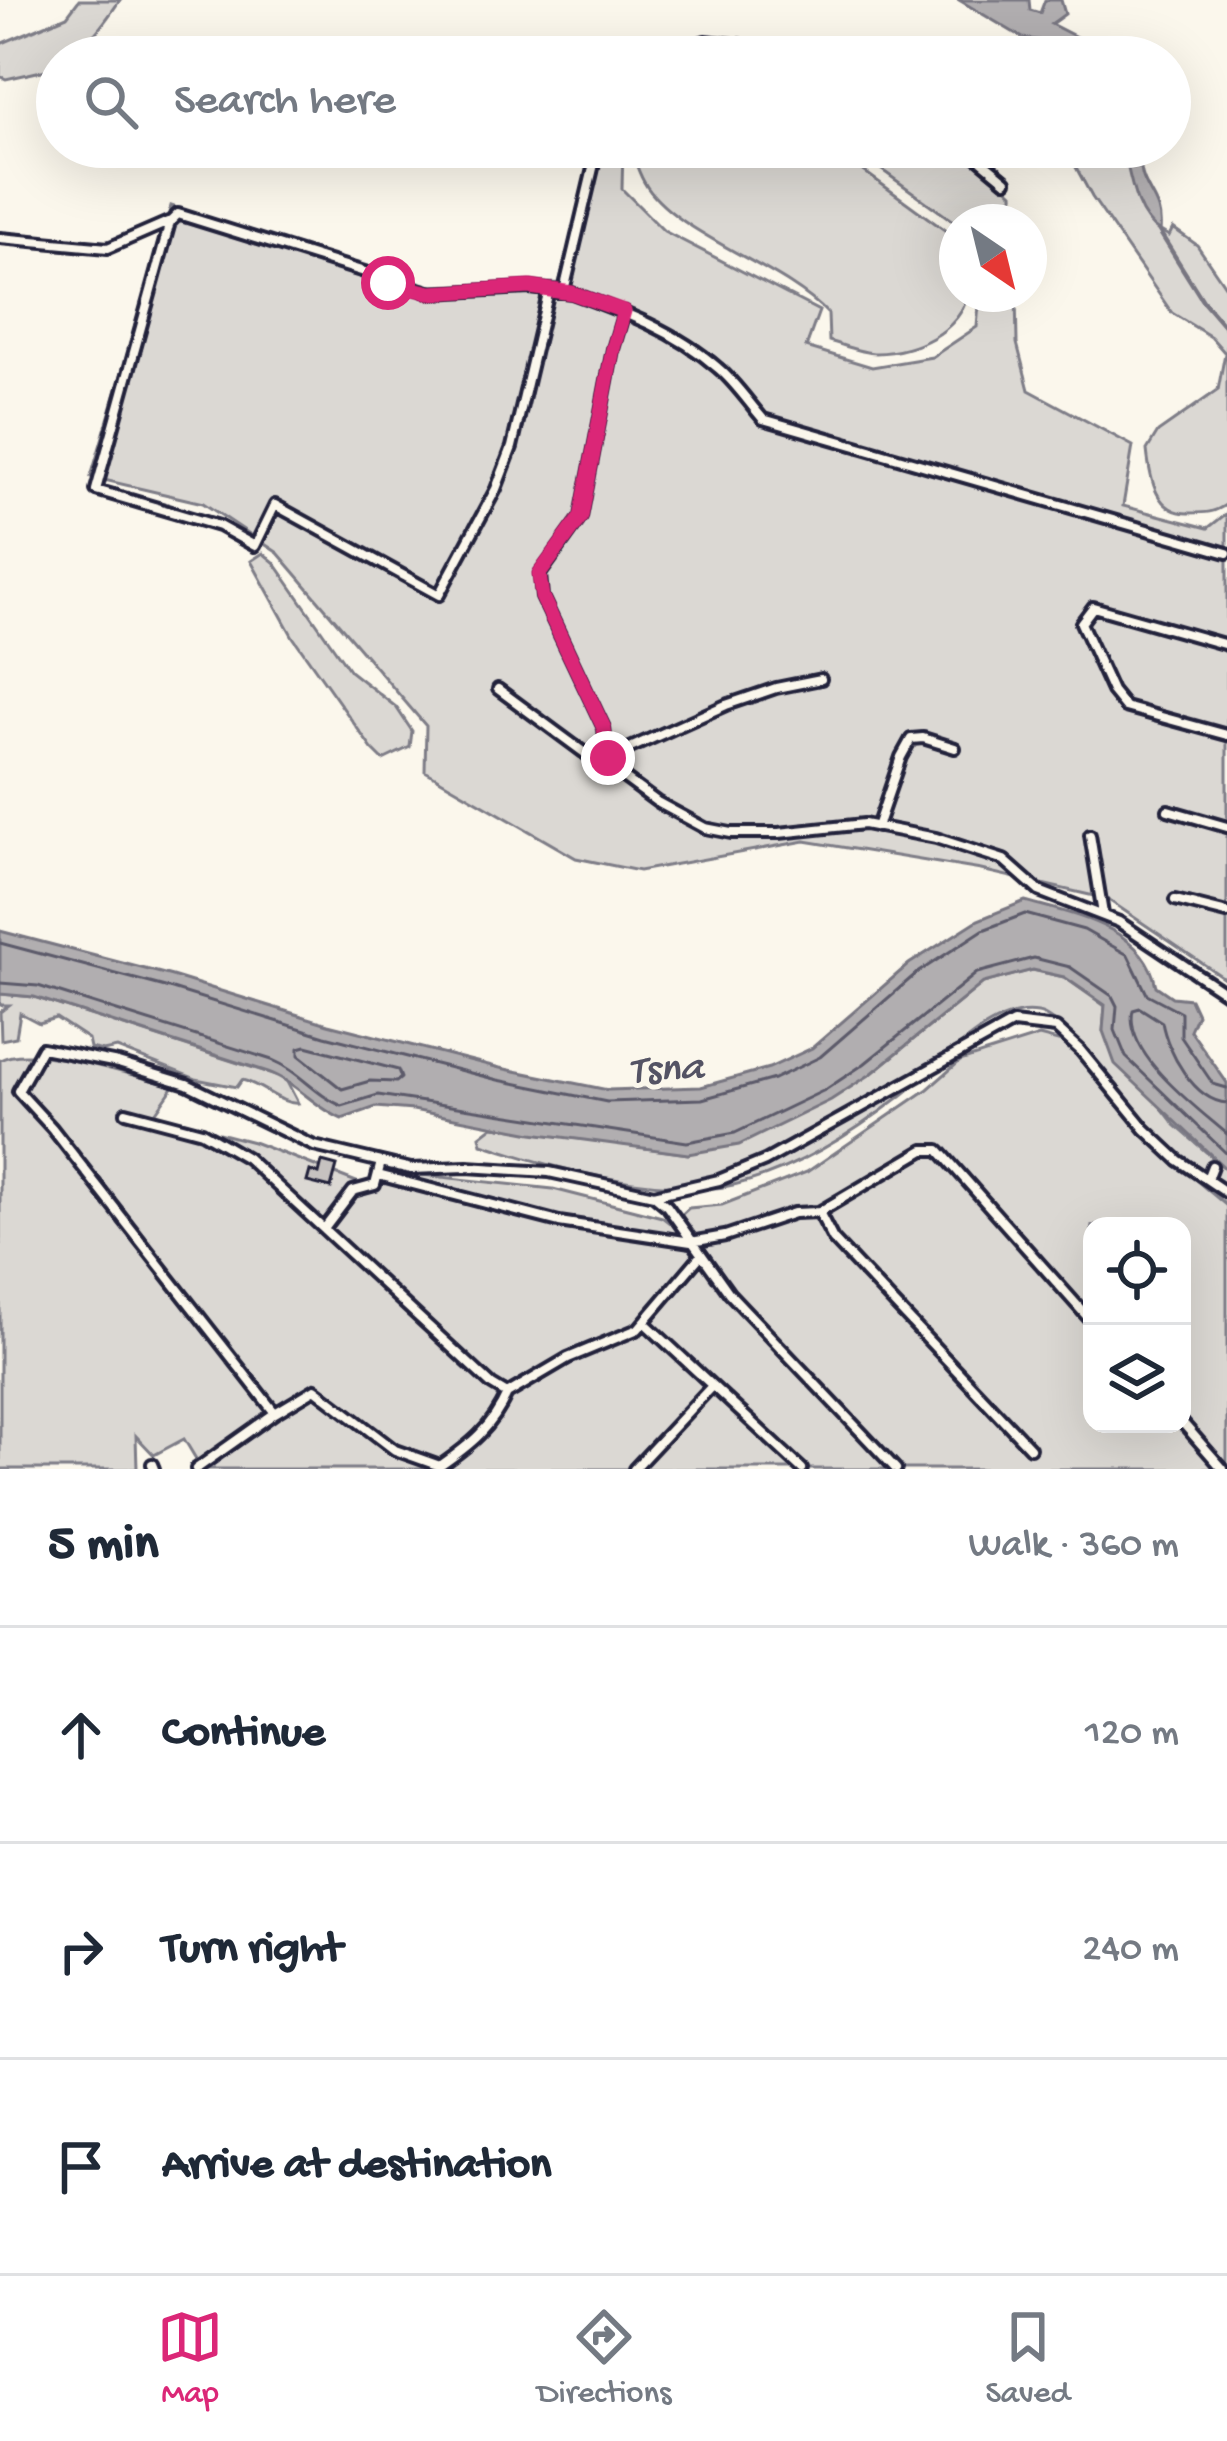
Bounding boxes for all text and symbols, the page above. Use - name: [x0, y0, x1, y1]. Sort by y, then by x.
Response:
- search box: [36, 36, 1191, 168]
- icon: search: [78, 69, 144, 135]
- text: Search here: [174, 76, 396, 129]
- north arrow: [939, 204, 1047, 312]
- route start: [361, 256, 415, 310]
- route end: [581, 731, 635, 785]
- water label: Tsna: [627, 1045, 707, 1098]
- map controls: [1083, 1217, 1191, 1433]
- button: locate: [1083, 1217, 1191, 1325]
- button: layers: [1083, 1325, 1191, 1433]
- text: 5 min: [48, 1517, 158, 1577]
- text: Walk · 360 m: [968, 1524, 1179, 1570]
- icon: ahead: [48, 1702, 114, 1768]
- text: Continue: [162, 1708, 325, 1761]
- text: 120 m: [1085, 1712, 1179, 1758]
- icon: right: [48, 1918, 114, 1984]
- text: Turn right: [162, 1924, 342, 1977]
- text: 240 m: [1082, 1928, 1179, 1974]
- icon: arrive: [48, 2134, 114, 2200]
- text: Arrive at destination: [162, 2140, 551, 2193]
- tab: Map: [157, 2304, 223, 2414]
- tab: Directions: [537, 2304, 671, 2414]
- tab: Saved: [985, 2304, 1070, 2414]

